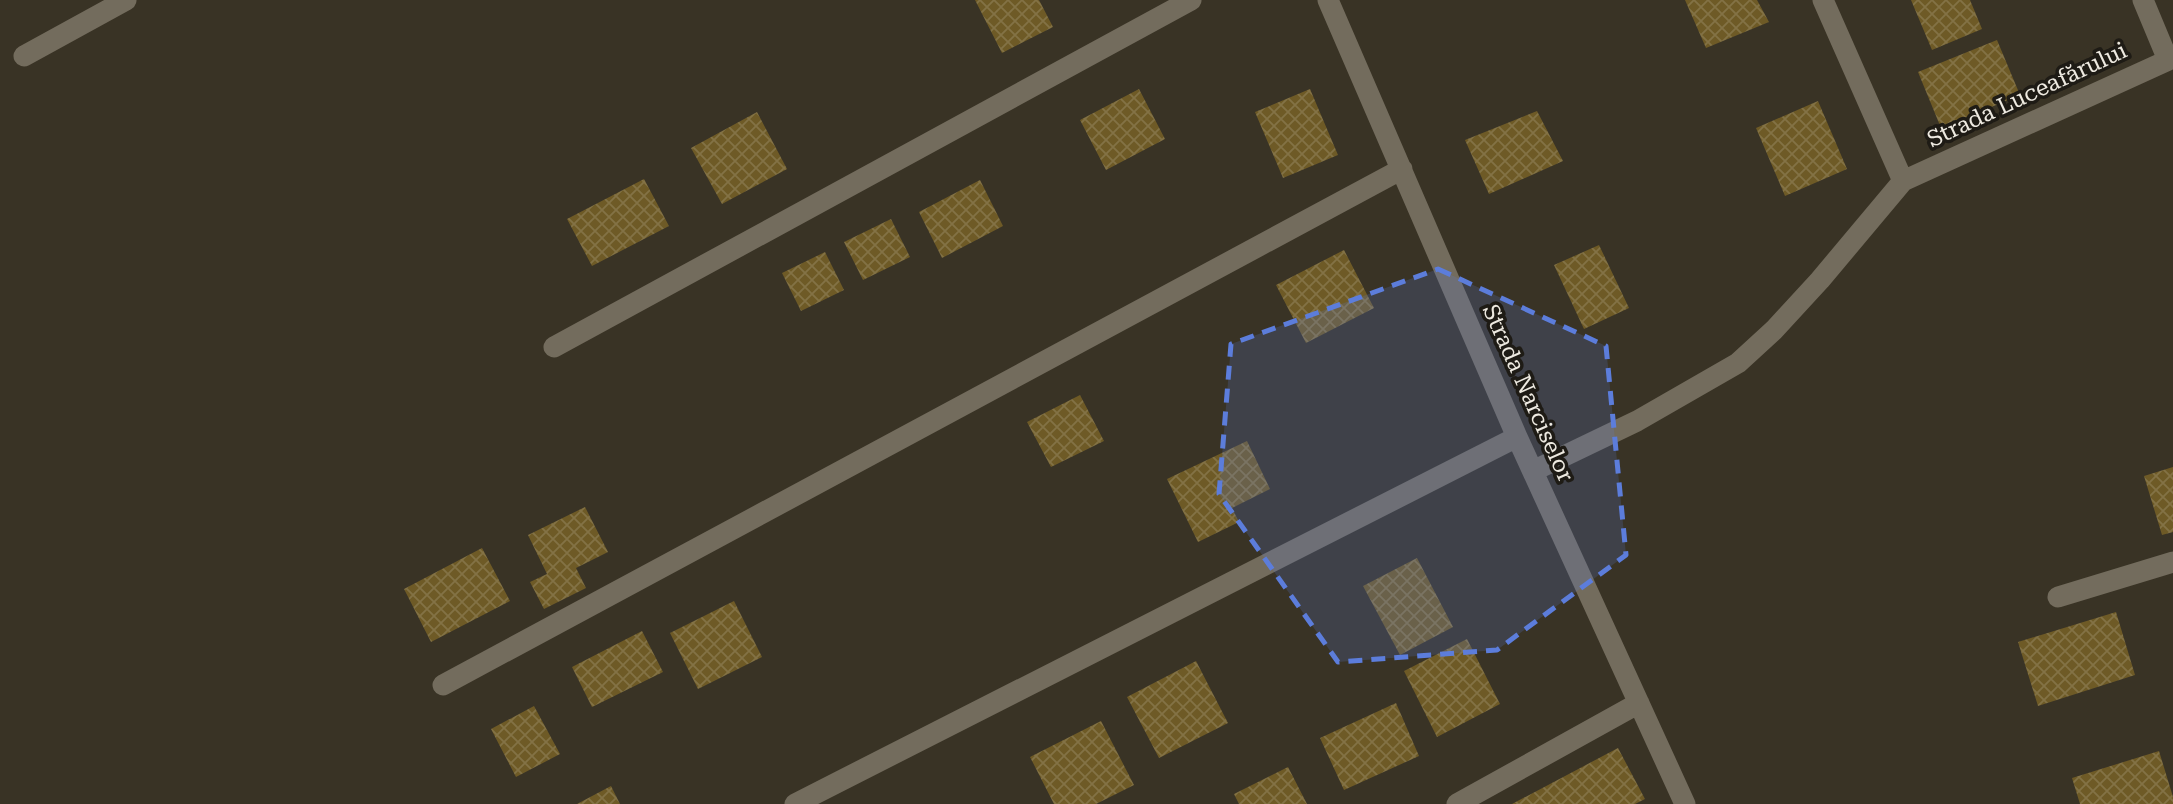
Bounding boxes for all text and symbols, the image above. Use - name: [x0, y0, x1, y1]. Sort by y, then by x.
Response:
- street label: Strada Luceafărului: [1923, 37, 2131, 153]
- street label: Strada Narciselor: [1477, 300, 1579, 486]

